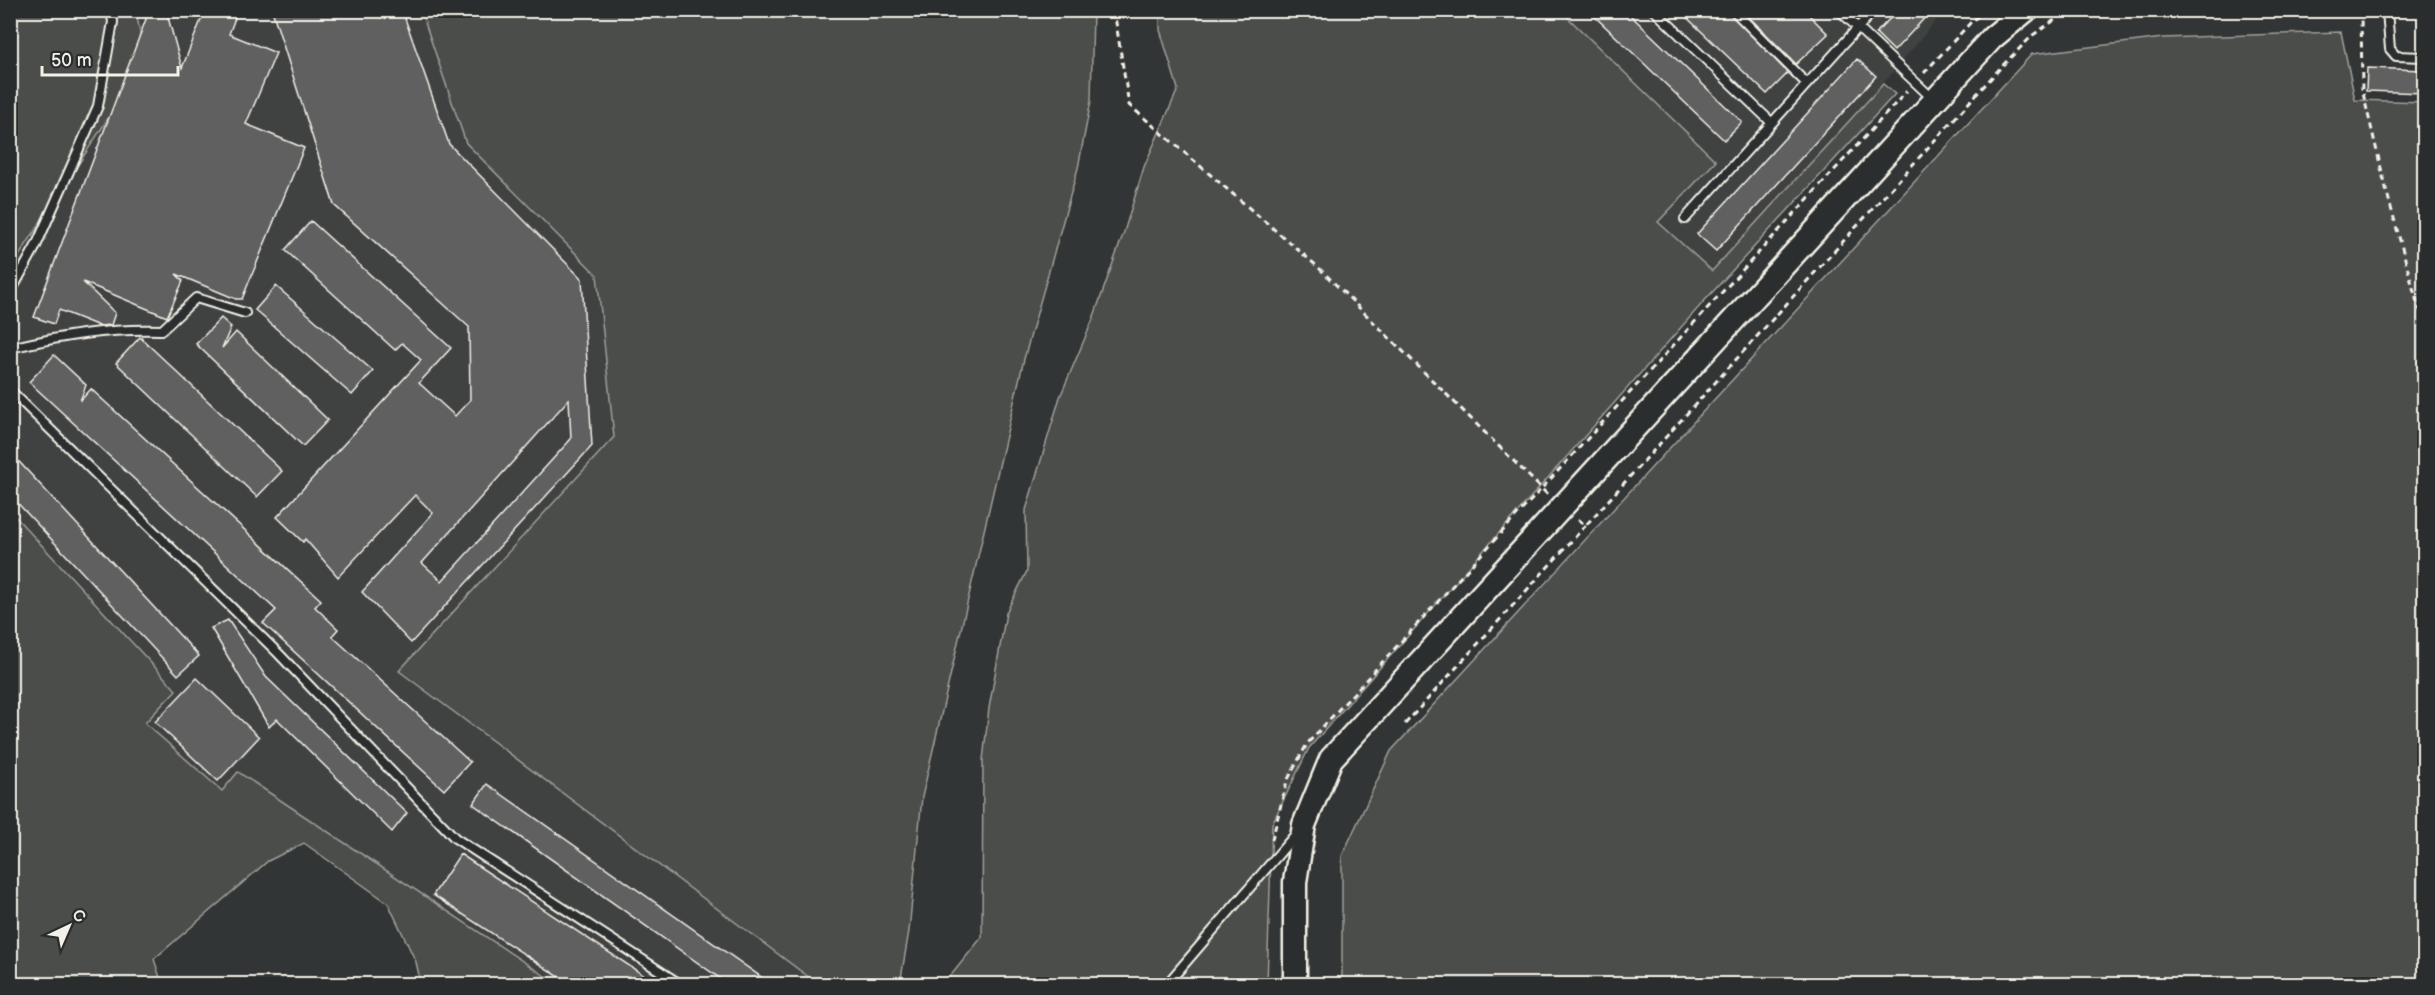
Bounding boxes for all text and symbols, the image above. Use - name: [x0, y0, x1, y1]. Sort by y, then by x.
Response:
- scale bar: [42, 39, 178, 77]
- text: 50 m: [51, 50, 92, 71]
- north arrow: [39, 896, 99, 956]
- text: С: [68, 906, 89, 927]

